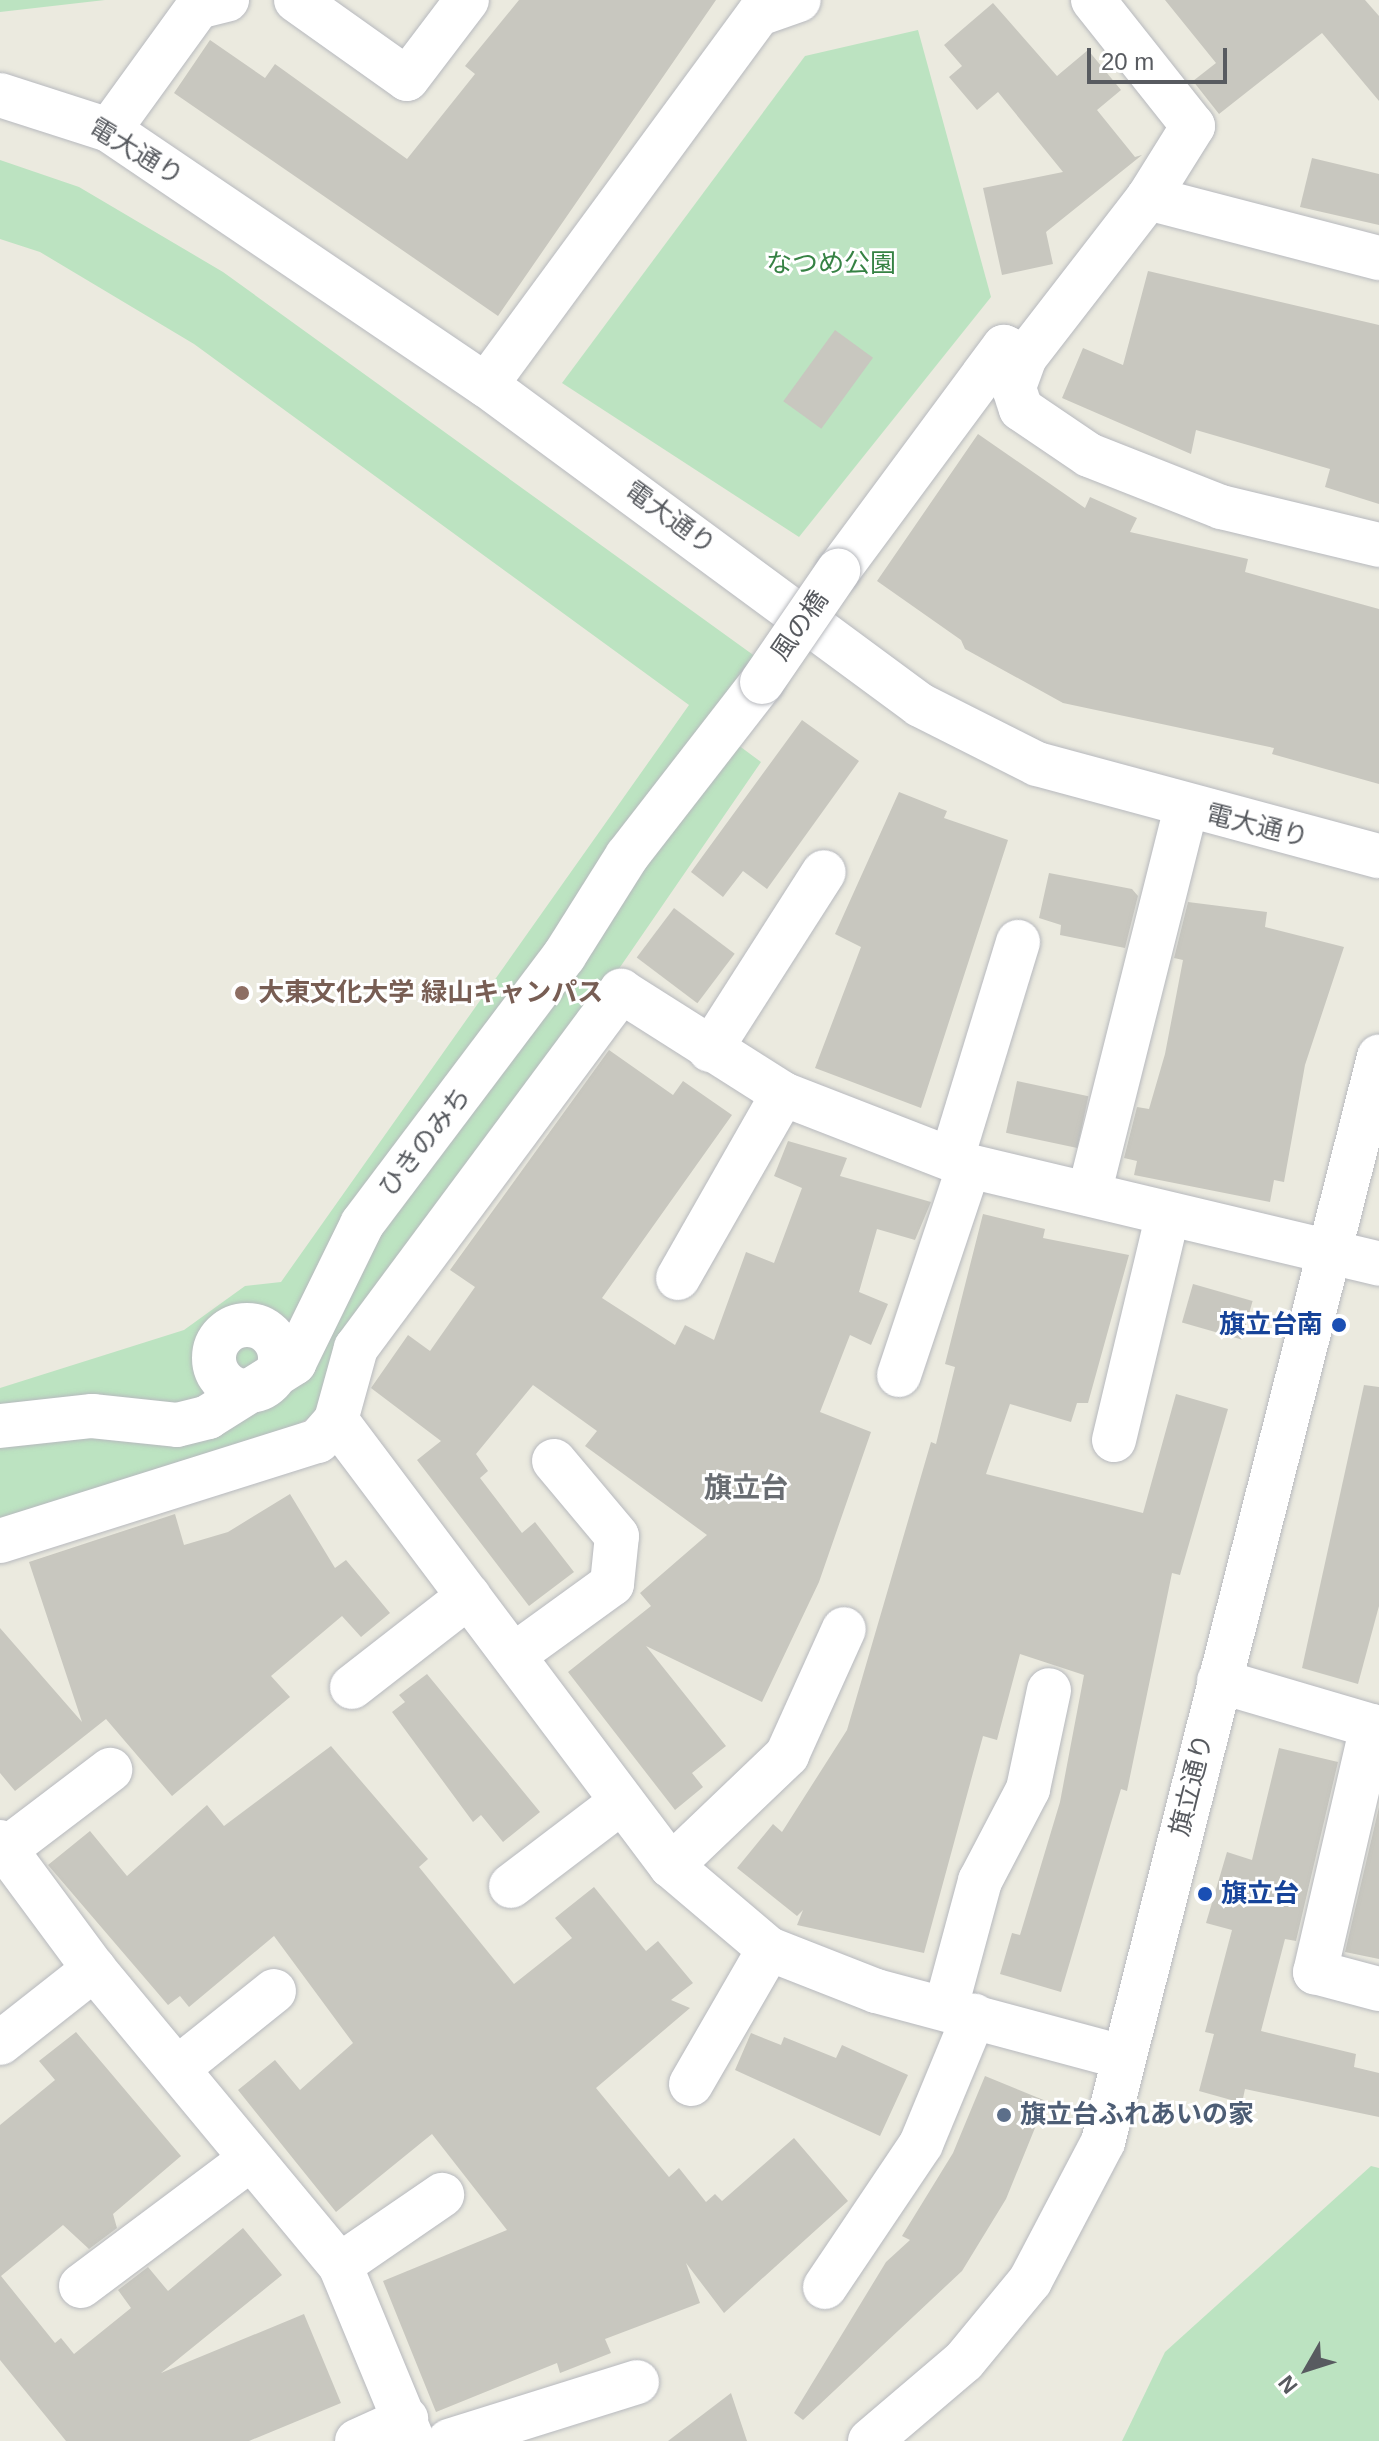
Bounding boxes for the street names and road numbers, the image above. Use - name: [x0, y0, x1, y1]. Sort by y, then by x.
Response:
- street label: 電大通り: [83, 112, 189, 192]
- street label: 電大通り: [619, 475, 721, 561]
- street label: 風の橋: [765, 585, 835, 667]
- street label: 電大通り: [1203, 798, 1311, 854]
- street label: ひきのみち: [373, 1081, 477, 1203]
- street label: 旗立通り: [1164, 1731, 1220, 1839]

